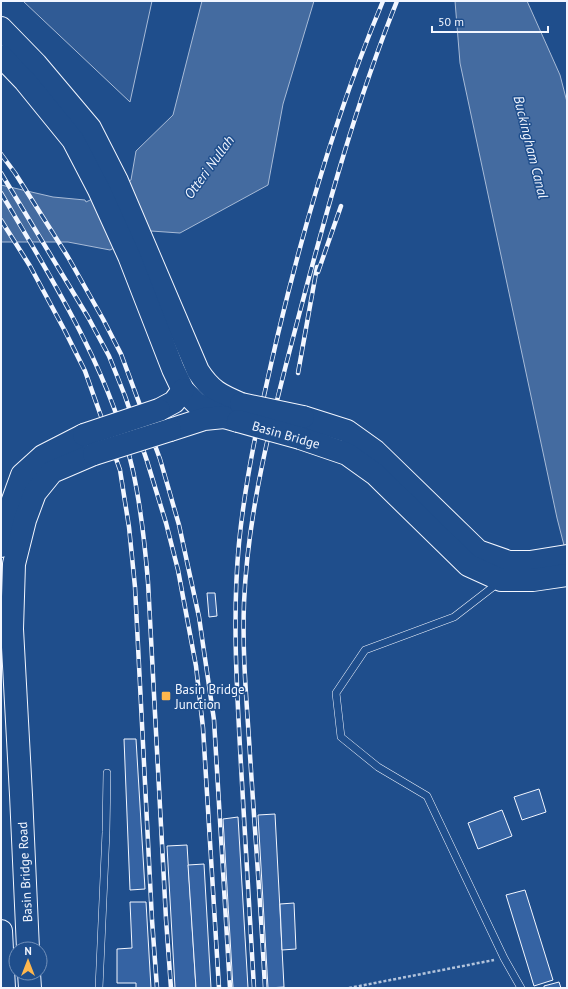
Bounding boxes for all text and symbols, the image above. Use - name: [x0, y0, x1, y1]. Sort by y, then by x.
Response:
- scale bar: [432, 8, 548, 34]
- text: 50 m: [438, 14, 464, 29]
- water label: Buckingham Canal: [510, 94, 553, 201]
- water label: Otteri Nullah: [180, 132, 238, 202]
- street label: Basin Bridge: [250, 417, 322, 453]
- place label: Basin Bridge Junction: [174, 681, 245, 713]
- marker: Basin Bridge Junction: [160, 690, 172, 702]
- street label: Basin Bridge Road: [14, 821, 36, 923]
- north arrow: [8, 941, 48, 981]
- text: N: [24, 944, 32, 958]

